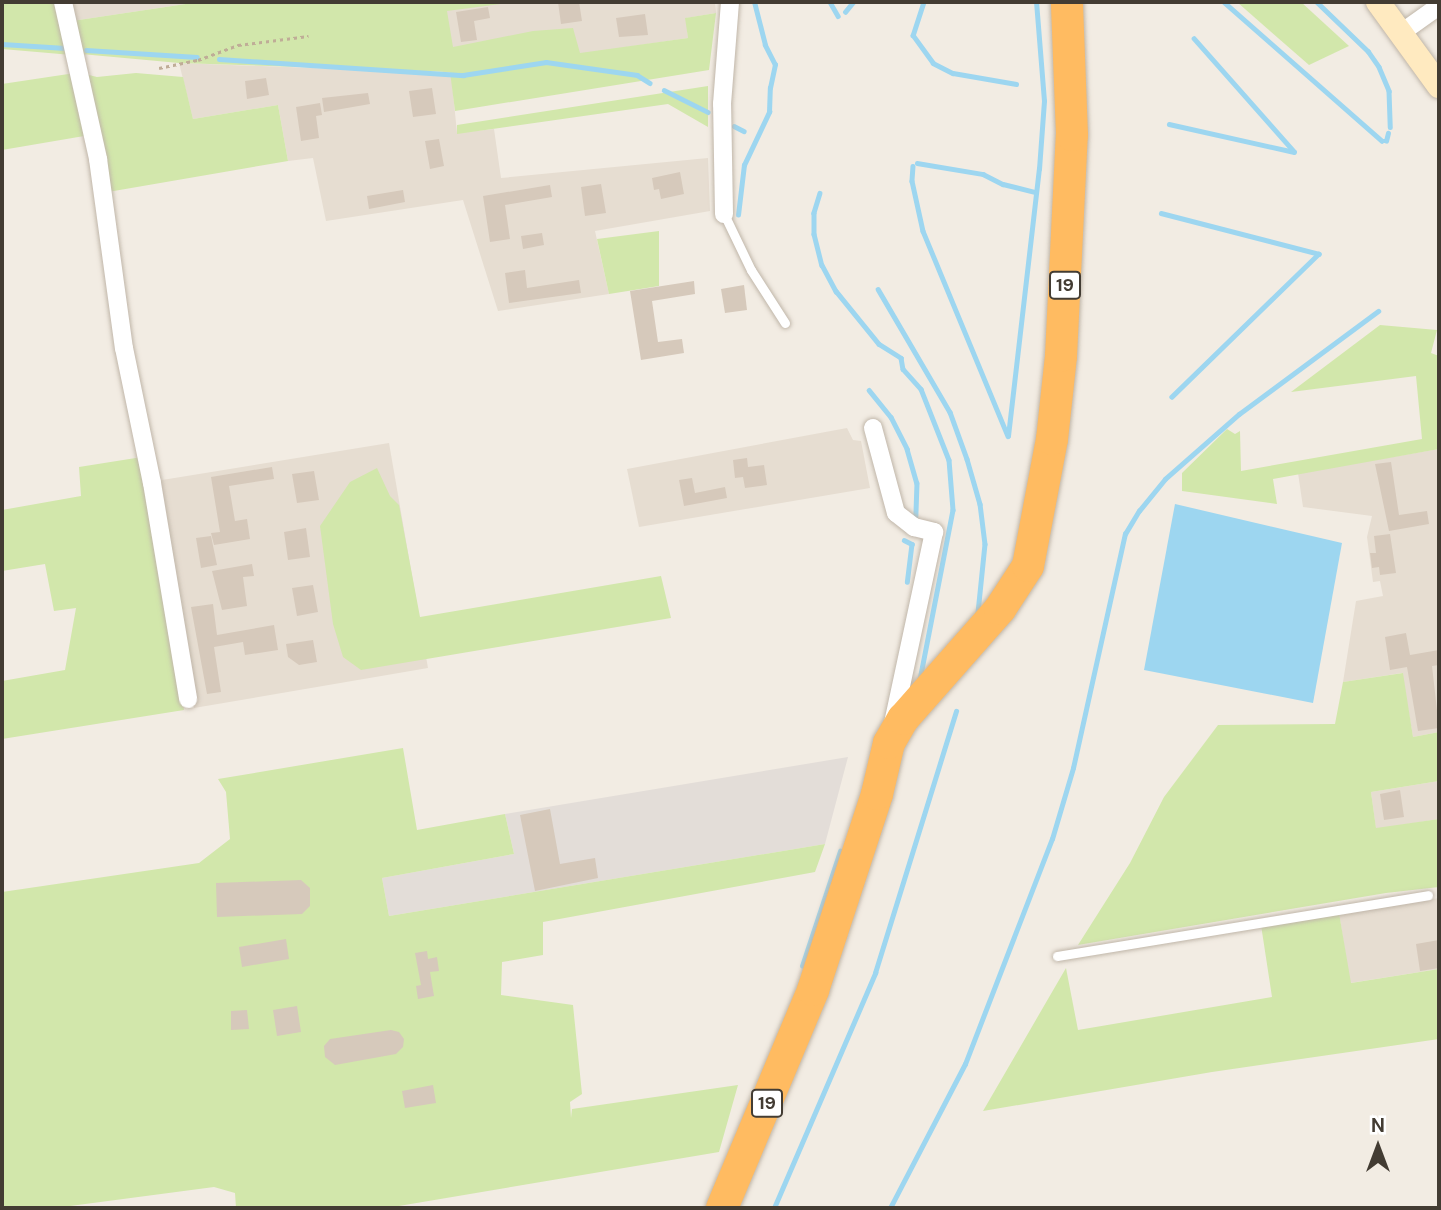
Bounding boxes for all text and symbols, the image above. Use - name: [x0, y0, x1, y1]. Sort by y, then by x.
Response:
- road number: 19: [1048, 270, 1082, 300]
- road number: 19: [750, 1088, 784, 1118]
- north arrow: [1343, 1112, 1413, 1182]
- text: N: [1371, 1113, 1385, 1138]

